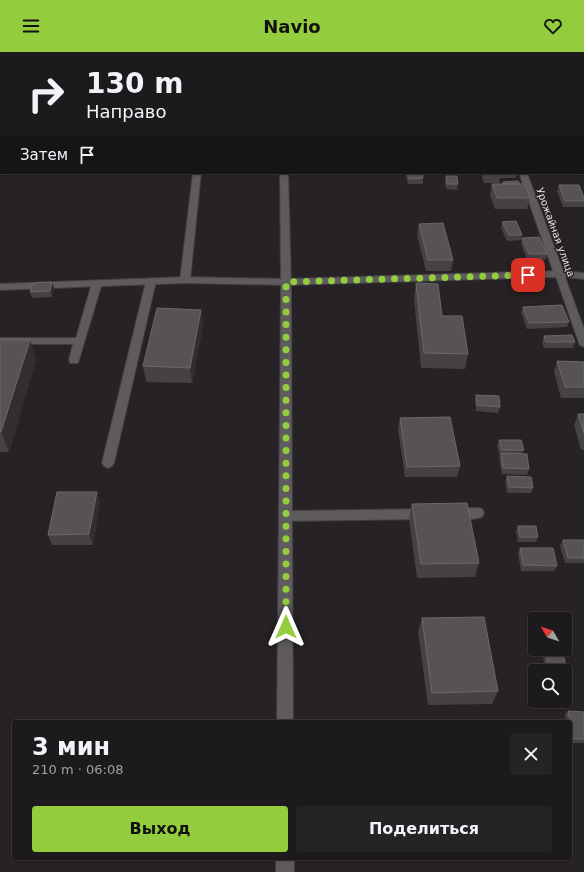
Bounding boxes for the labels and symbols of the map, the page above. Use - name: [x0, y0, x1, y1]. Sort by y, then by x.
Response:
- street label: Урожайная улица: [534, 186, 577, 278]
- pin: [511, 258, 545, 292]
- position arrow: [265, 606, 307, 648]
- north arrow: [528, 612, 572, 656]

